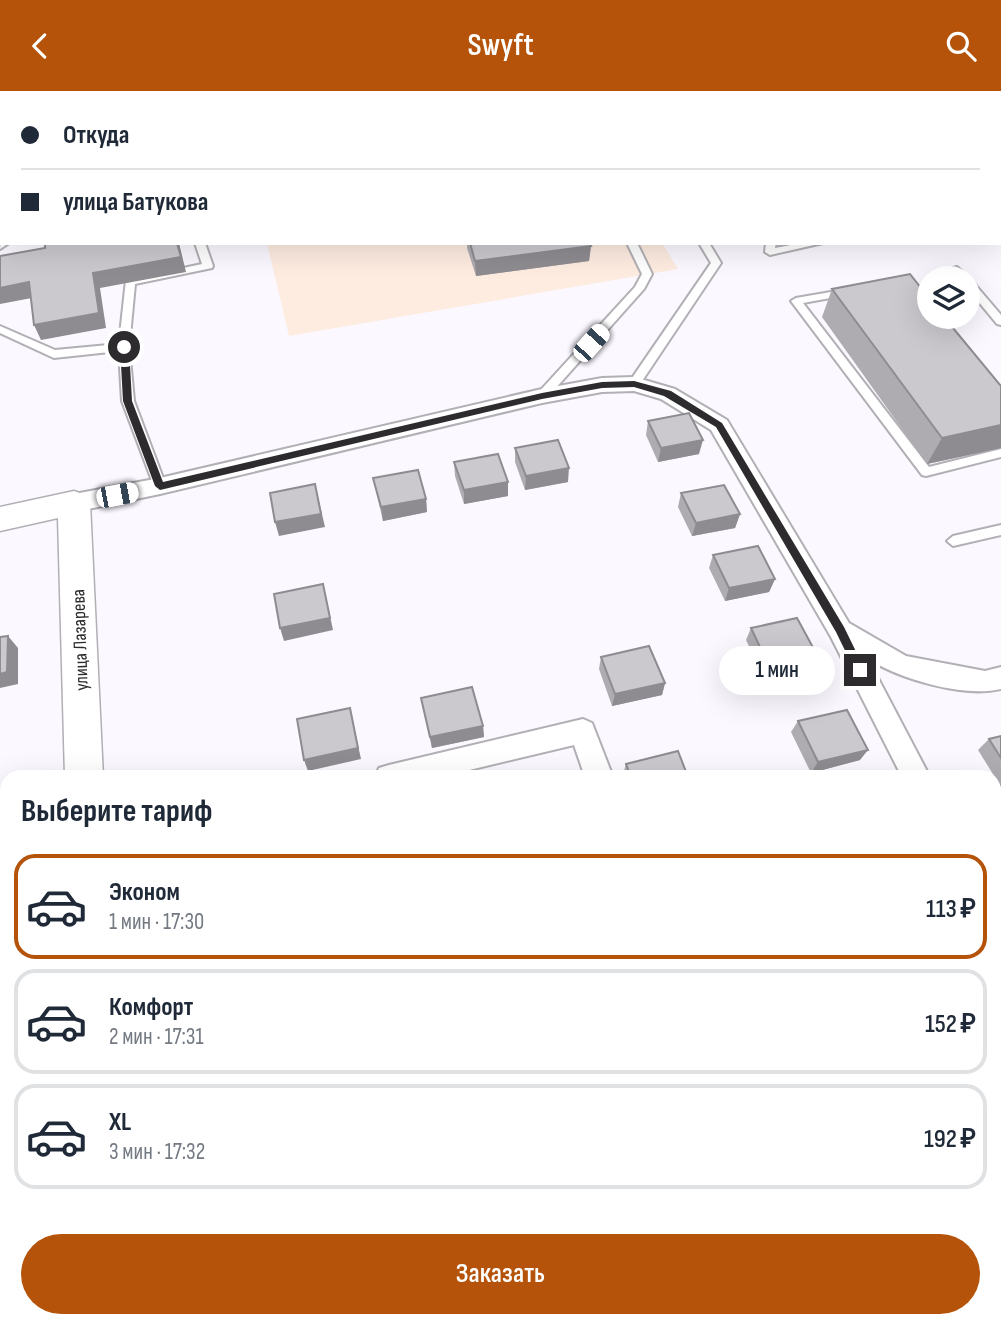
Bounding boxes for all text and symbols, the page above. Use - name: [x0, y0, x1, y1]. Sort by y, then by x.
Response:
- text: Swyft: [467, 26, 534, 65]
- icon: back: [21, 27, 59, 65]
- icon: search: [942, 27, 980, 65]
- text: Откуда: [63, 120, 129, 151]
- text: улица Батукова: [63, 187, 208, 218]
- map controls: [917, 266, 980, 329]
- button: layers: [917, 266, 980, 329]
- car: [570, 320, 613, 366]
- route start: [108, 331, 140, 363]
- car: [95, 481, 140, 509]
- street label: улица Лазарева: [67, 589, 94, 691]
- callout: 1 мин: [720, 645, 836, 695]
- route end: [844, 654, 876, 686]
- text: 1 мин: [755, 656, 799, 684]
- text: Выберите тариф: [21, 792, 212, 831]
- icon: car: [25, 875, 88, 938]
- text: Эконом: [109, 877, 180, 908]
- text: 113 ₽: [926, 894, 976, 925]
- text: 1 мин · 17:30: [109, 908, 204, 936]
- icon: car: [25, 990, 88, 1053]
- text: Комфорт: [109, 992, 193, 1023]
- text: 152 ₽: [925, 1009, 976, 1040]
- text: 2 мин · 17:31: [109, 1023, 204, 1051]
- icon: car: [25, 1105, 88, 1168]
- text: XL: [109, 1107, 131, 1138]
- text: 192 ₽: [924, 1124, 976, 1155]
- text: 3 мин · 17:32: [109, 1138, 205, 1166]
- button: Заказать: [21, 1234, 980, 1314]

